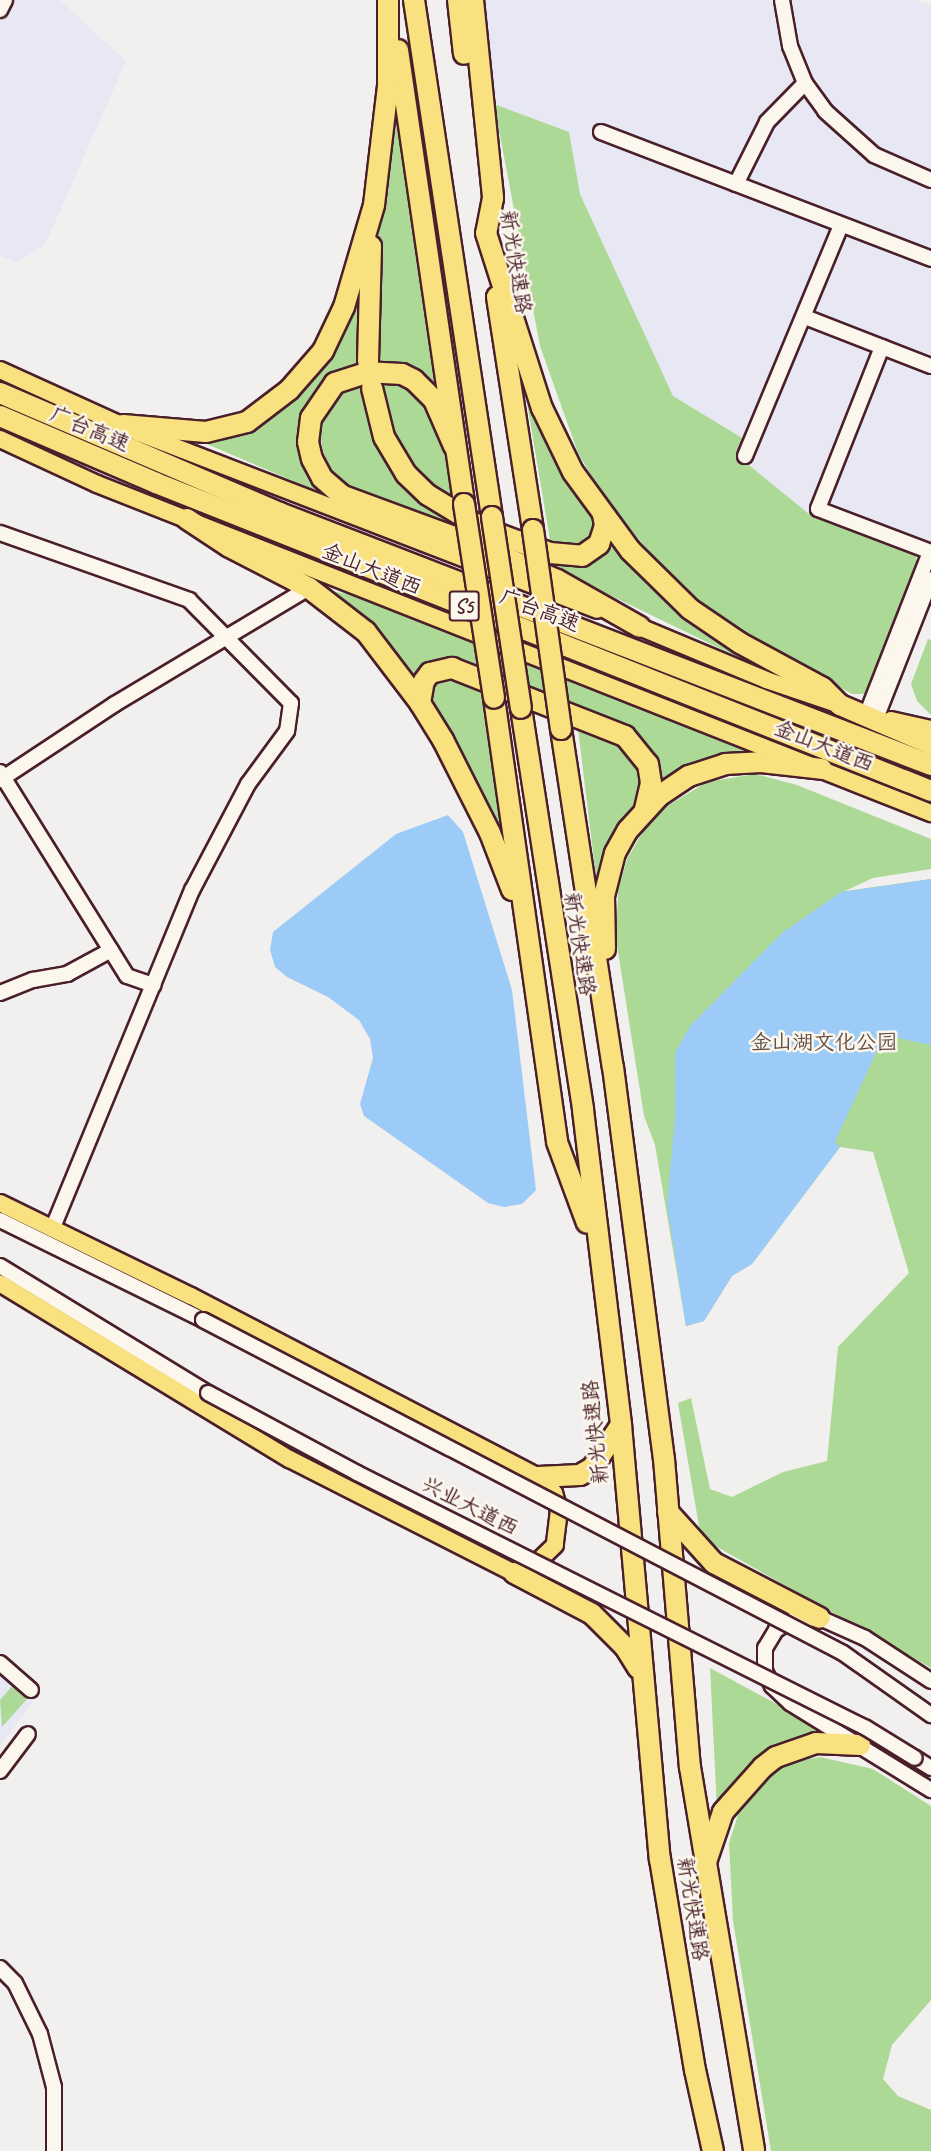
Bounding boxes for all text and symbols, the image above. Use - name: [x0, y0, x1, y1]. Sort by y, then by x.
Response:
- street label: 新光快速路: [495, 208, 537, 316]
- street label: 广台高速: [46, 401, 134, 457]
- street label: 金山大道西: [319, 538, 425, 600]
- street label: 广台高速: [496, 583, 584, 637]
- road number: S5: [448, 589, 480, 623]
- street label: 金山大道西: [771, 715, 877, 777]
- street label: 新光快速路: [559, 890, 601, 998]
- park label: 金山湖文化公园: [751, 1029, 897, 1055]
- street label: 新光快速路: [577, 1378, 613, 1486]
- street label: 兴业大道西: [418, 1471, 522, 1541]
- street label: 新光快速路: [672, 1855, 714, 1963]

